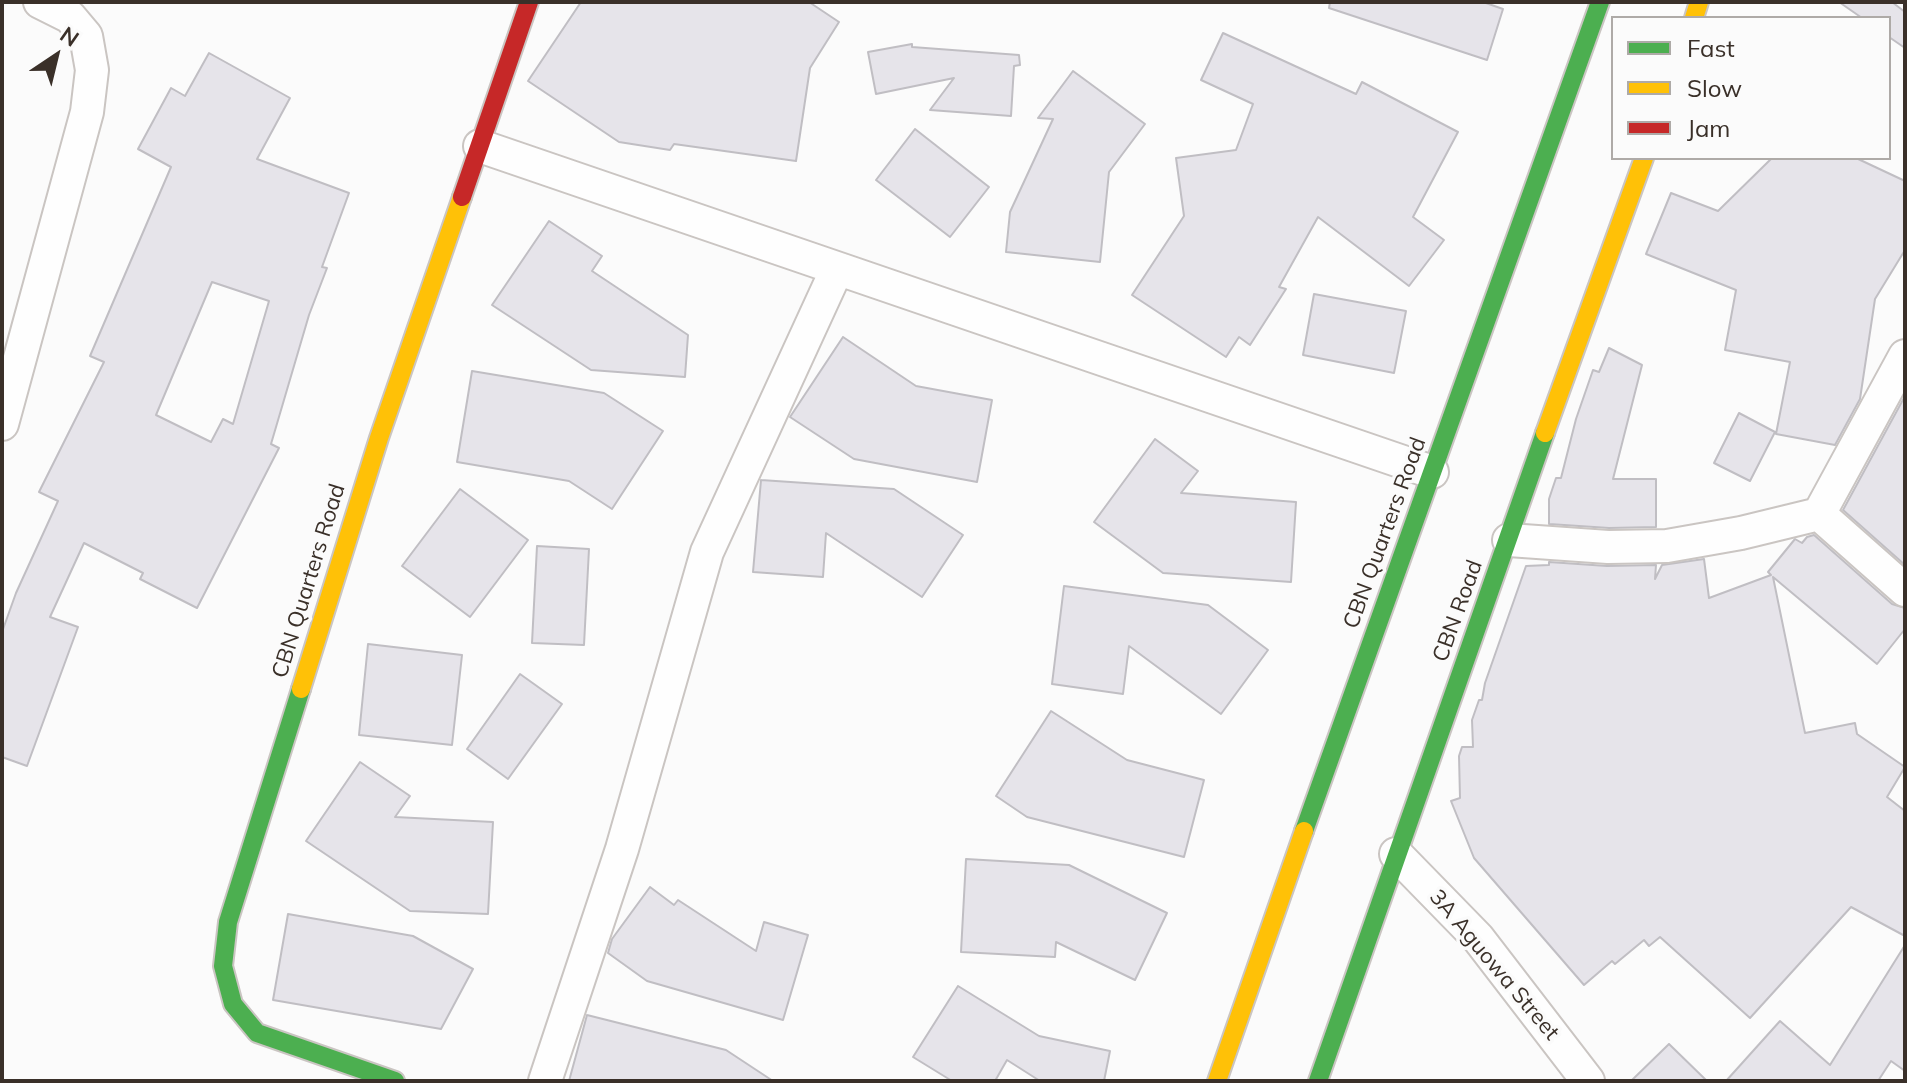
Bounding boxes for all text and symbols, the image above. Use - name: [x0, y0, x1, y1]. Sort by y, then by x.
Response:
- north arrow: [16, 16, 96, 96]
- legend: [1611, 16, 1891, 160]
- text: N: [55, 20, 85, 53]
- text: Fast: [1687, 33, 1735, 63]
- text: Slow: [1687, 73, 1742, 103]
- text: Jam: [1687, 113, 1730, 143]
- street label: CBN Quarters Road: [1338, 434, 1432, 632]
- street label: CBN Quarters Road: [267, 481, 351, 681]
- street label: CBN Road: [1427, 557, 1489, 665]
- street label: 3A Aguowa Street: [1423, 884, 1565, 1046]

